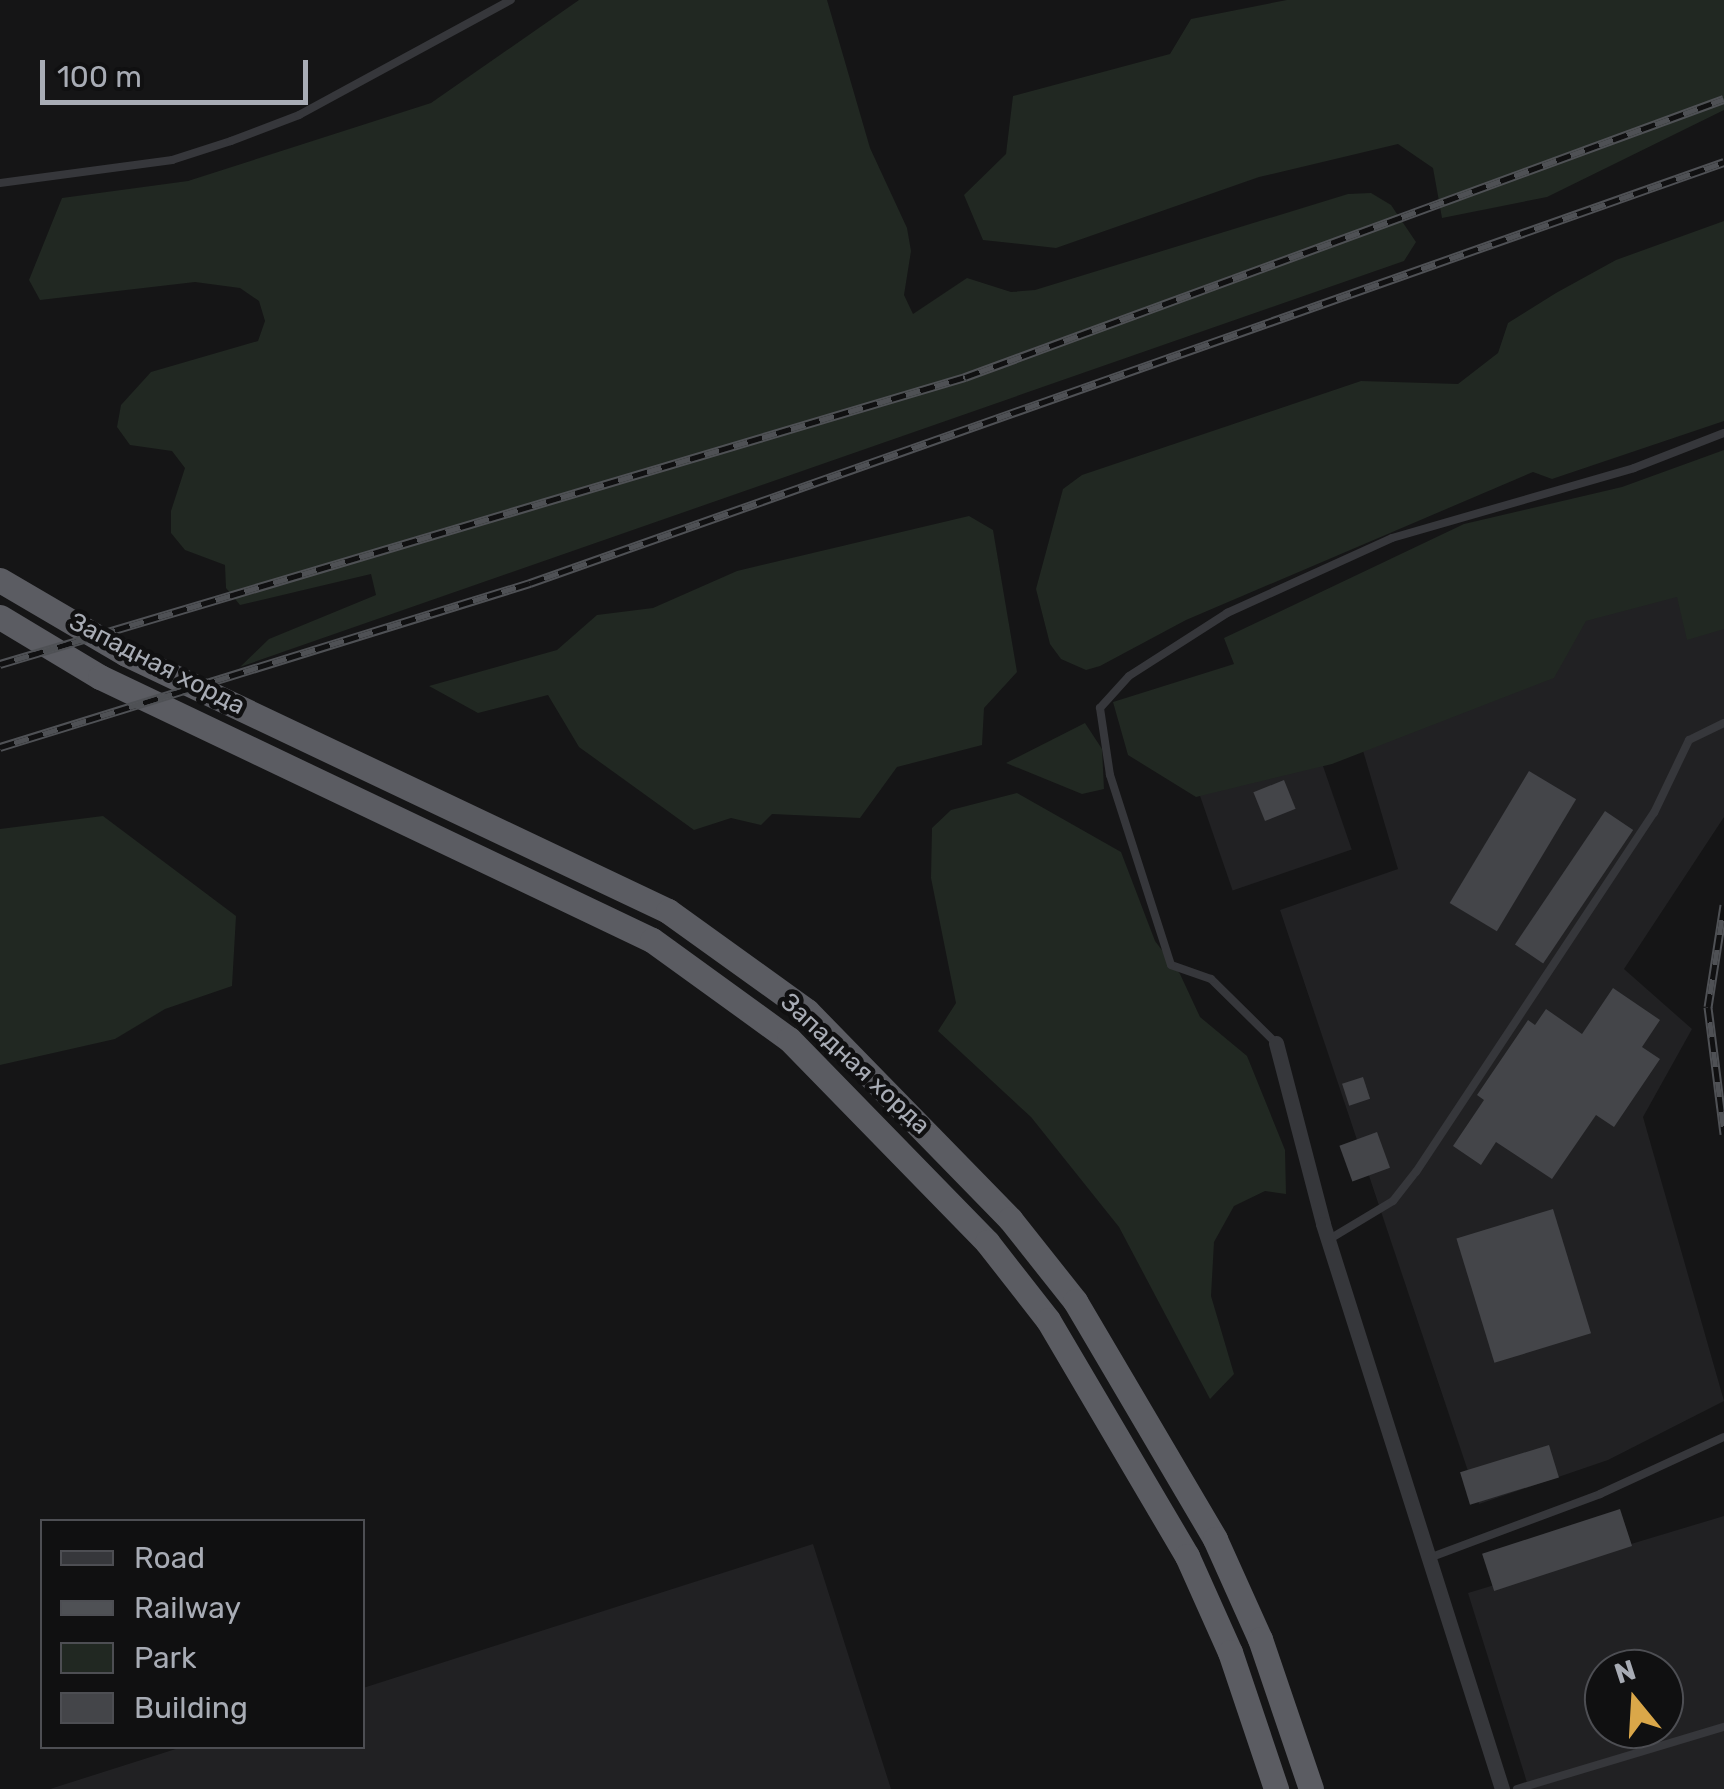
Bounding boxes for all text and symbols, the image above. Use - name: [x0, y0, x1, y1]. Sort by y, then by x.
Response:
- scale bar: [45, 40, 312, 102]
- text: 100 m: [57, 59, 142, 95]
- street label: Западная хорда: [64, 607, 250, 721]
- street label: Западная хорда: [774, 987, 936, 1141]
- legend: [40, 1519, 365, 1749]
- text: Road: [134, 1540, 205, 1576]
- text: Railway: [134, 1590, 241, 1626]
- text: Park: [134, 1640, 196, 1676]
- north arrow: [1584, 1649, 1684, 1749]
- text: N: [1611, 1653, 1640, 1691]
- text: Building: [134, 1690, 248, 1726]

